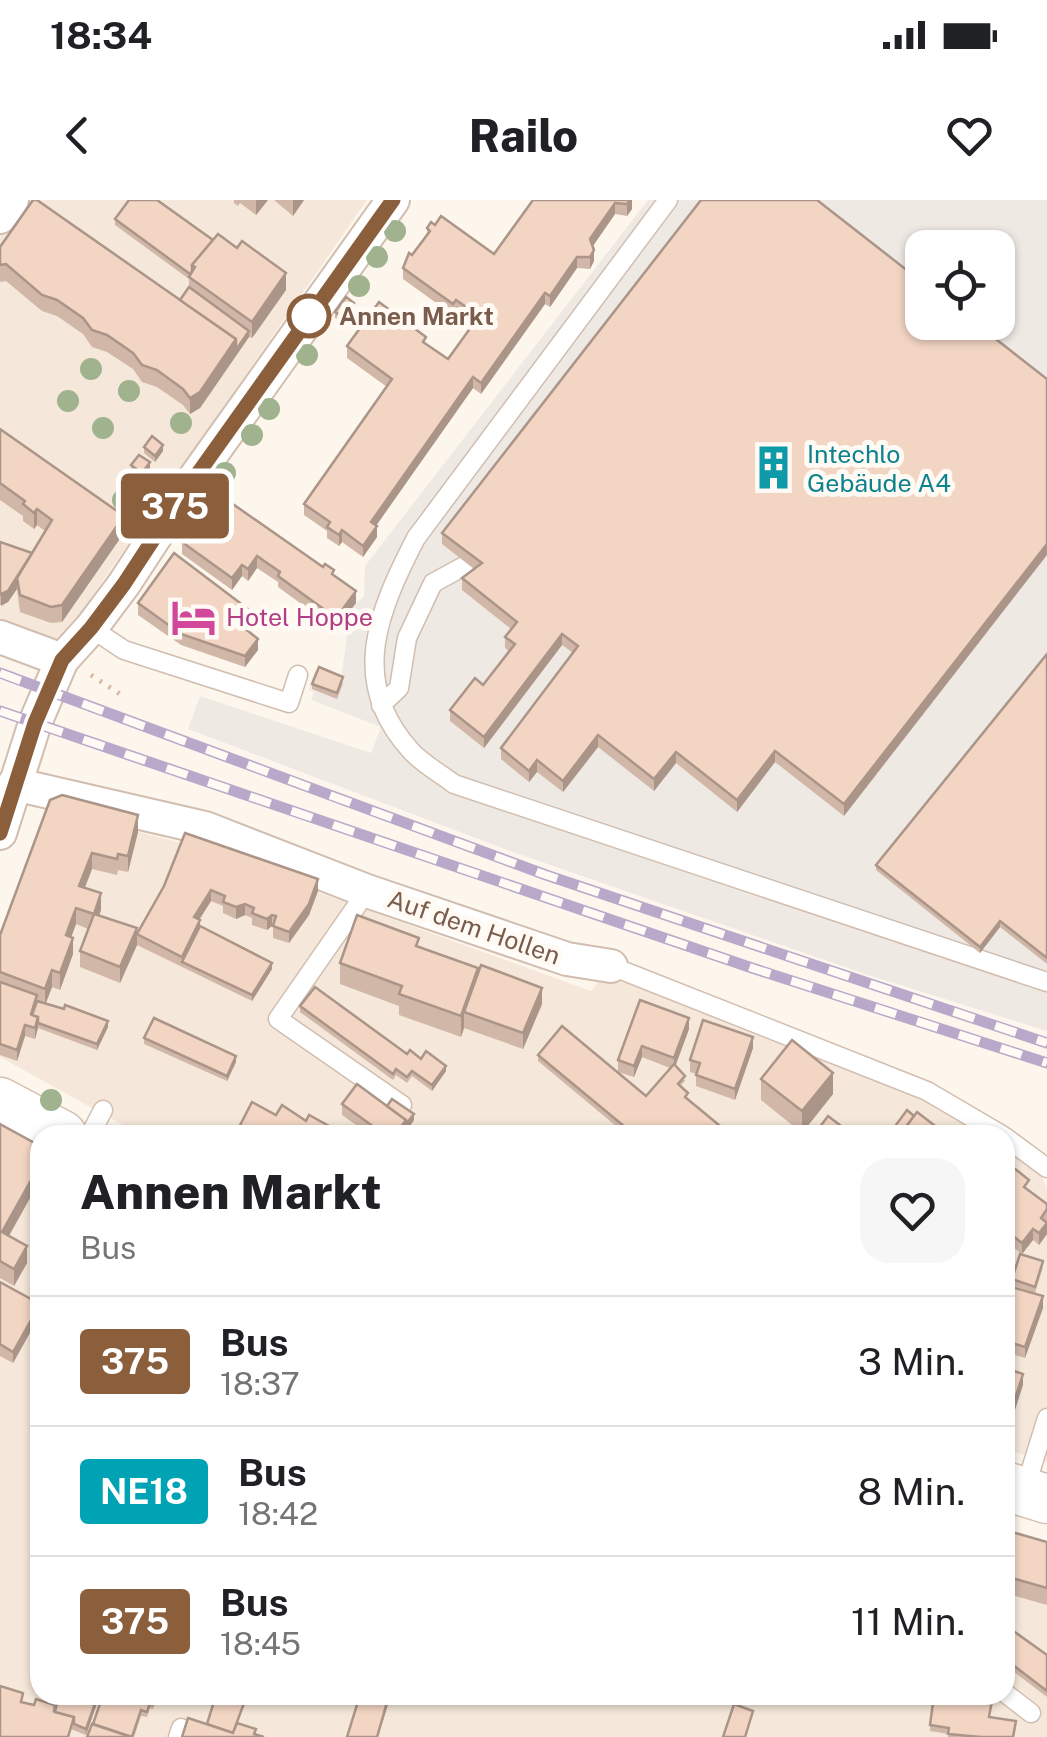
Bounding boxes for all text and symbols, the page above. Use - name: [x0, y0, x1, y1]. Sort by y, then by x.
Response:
- text: 18:34: [50, 13, 152, 58]
- icon: back: [50, 108, 105, 163]
- icon: heart: [942, 108, 997, 163]
- text: Railo: [469, 109, 578, 162]
- map controls: [905, 230, 1015, 340]
- button: locate: [905, 230, 1015, 340]
- marker: Annen Markt: [288, 295, 330, 337]
- place label: Annen Markt: [339, 301, 494, 331]
- place label: Intechlo Gebäude A4: [807, 439, 951, 498]
- building icon: Intechlo Gebäude A4: [750, 444, 798, 492]
- line badge: 375: [118, 474, 232, 538]
- text: 375: [141, 486, 209, 527]
- hotel icon: Hotel Hoppe: [169, 593, 217, 641]
- place label: Hotel Hoppe: [226, 602, 373, 632]
- street label: Auf dem Hollen: [384, 883, 564, 971]
- button: heart: [860, 1158, 965, 1263]
- text: Annen Markt: [80, 1163, 382, 1220]
- text: Bus: [80, 1229, 136, 1266]
- text: Bus: [220, 1320, 289, 1365]
- text: 3 Min.: [858, 1339, 965, 1384]
- text: 375: [101, 1341, 169, 1382]
- text: 18:37: [220, 1365, 300, 1402]
- text: Bus: [238, 1450, 307, 1495]
- text: 8 Min.: [857, 1469, 965, 1514]
- text: NE18: [100, 1471, 188, 1512]
- text: 18:42: [238, 1495, 318, 1532]
- text: Bus: [220, 1580, 289, 1625]
- text: 11 Min.: [851, 1599, 965, 1644]
- text: 375: [101, 1601, 169, 1642]
- text: 18:45: [220, 1625, 301, 1662]

